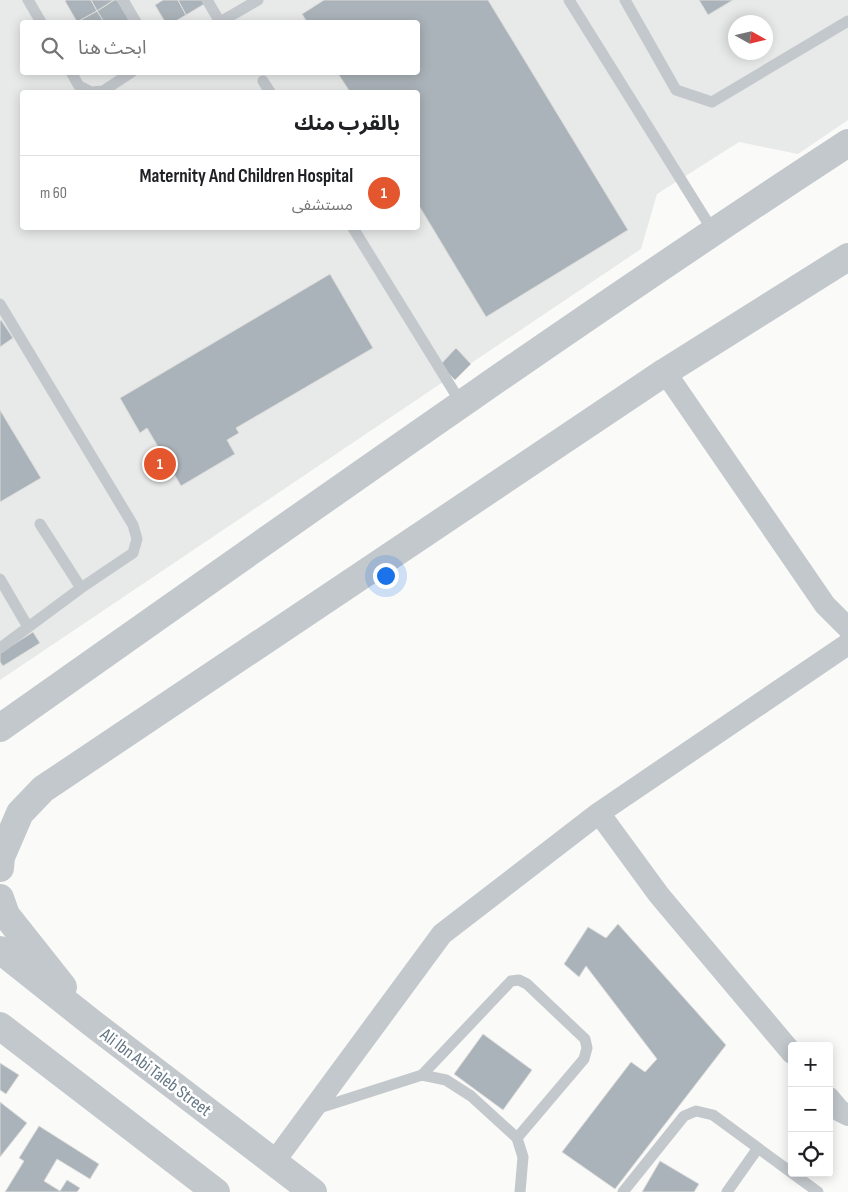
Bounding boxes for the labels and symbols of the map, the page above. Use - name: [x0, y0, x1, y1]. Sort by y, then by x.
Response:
- north arrow: [728, 15, 773, 60]
- pin: 1: [144, 445, 176, 483]
- your location: [373, 563, 399, 589]
- street label: Ali Ibn Abi Taleb Street: [95, 1023, 216, 1121]

